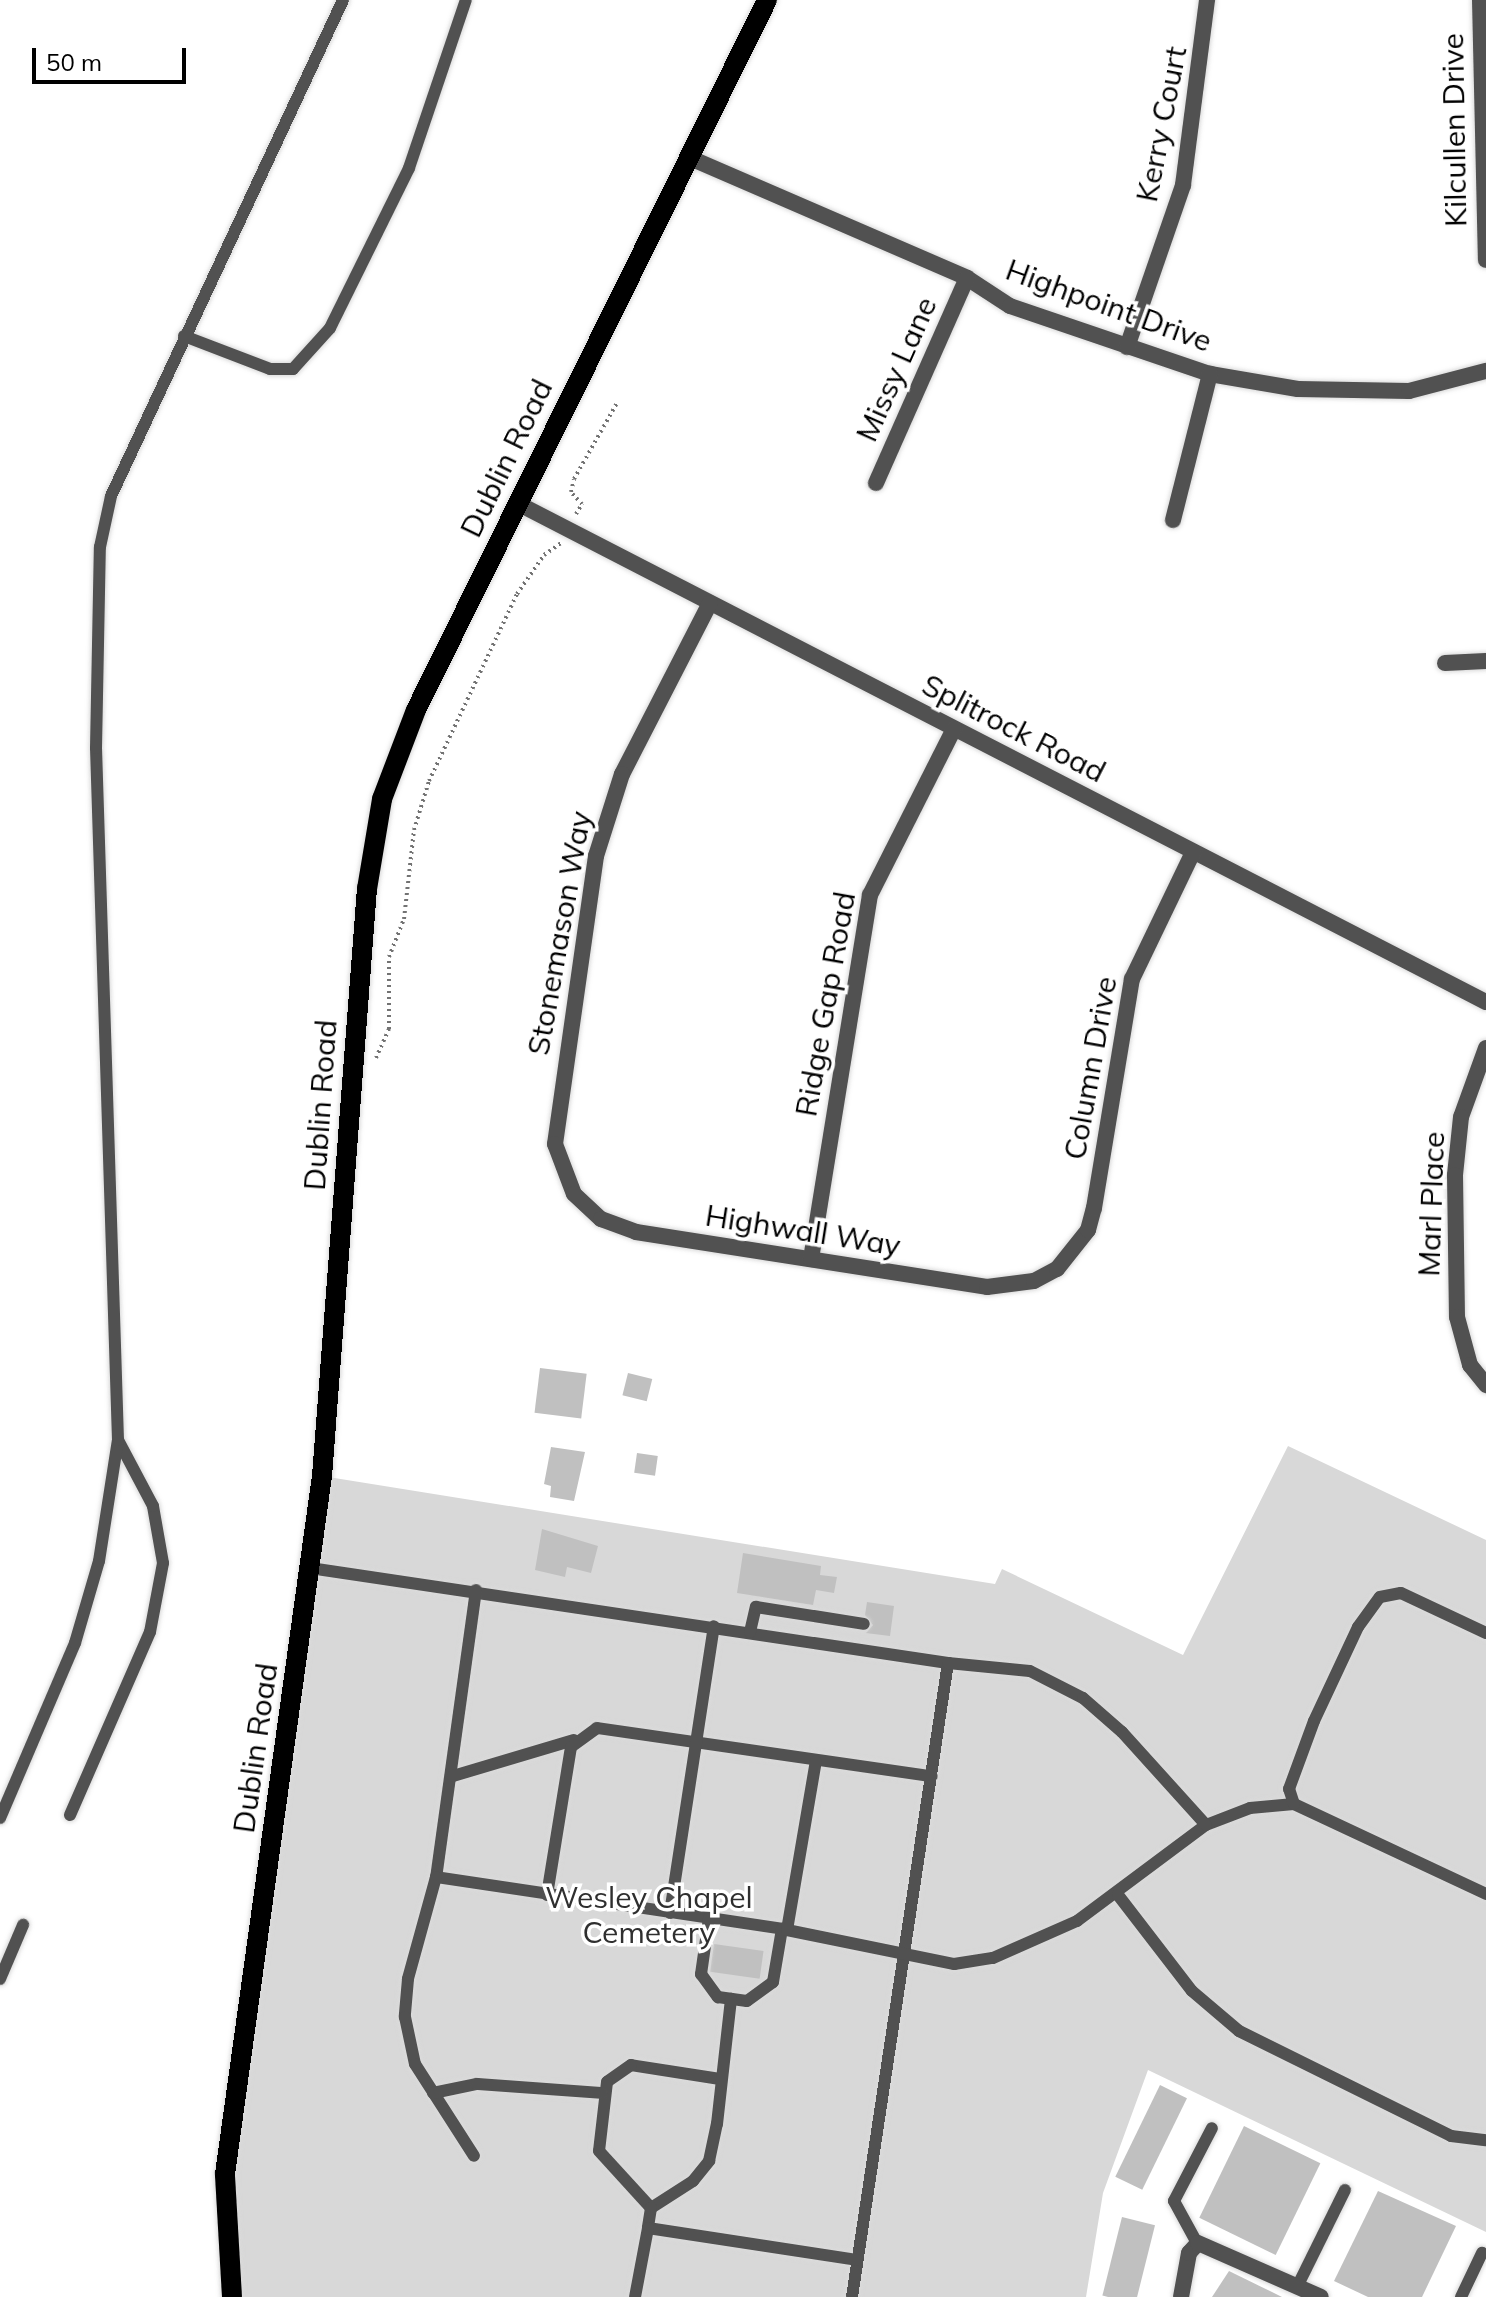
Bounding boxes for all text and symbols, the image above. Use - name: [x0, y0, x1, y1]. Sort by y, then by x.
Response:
- scale bar: [36, 32, 190, 82]
- street label: Kilcullen Drive: [1434, 33, 1474, 227]
- street label: Kerry Court: [1128, 43, 1194, 205]
- text: 50 m: [46, 47, 102, 77]
- street label: Highpoint Drive: [1001, 251, 1217, 359]
- street label: Missy Lane: [848, 291, 944, 447]
- street label: Dublin Road: [452, 373, 560, 543]
- street label: Splitrock Road: [916, 666, 1112, 790]
- street label: Stonemason Way: [520, 808, 598, 1058]
- street label: Ridge Gap Road: [788, 889, 862, 1119]
- street label: Column Drive: [1056, 974, 1124, 1162]
- street label: Dublin Road: [296, 1018, 344, 1192]
- street label: Marl Place: [1410, 1131, 1452, 1277]
- street label: Highwall Way: [703, 1197, 903, 1263]
- street label: Dublin Road: [225, 1661, 285, 1835]
- park label: Wesley Chapel Cemetery: [545, 1879, 753, 1950]

